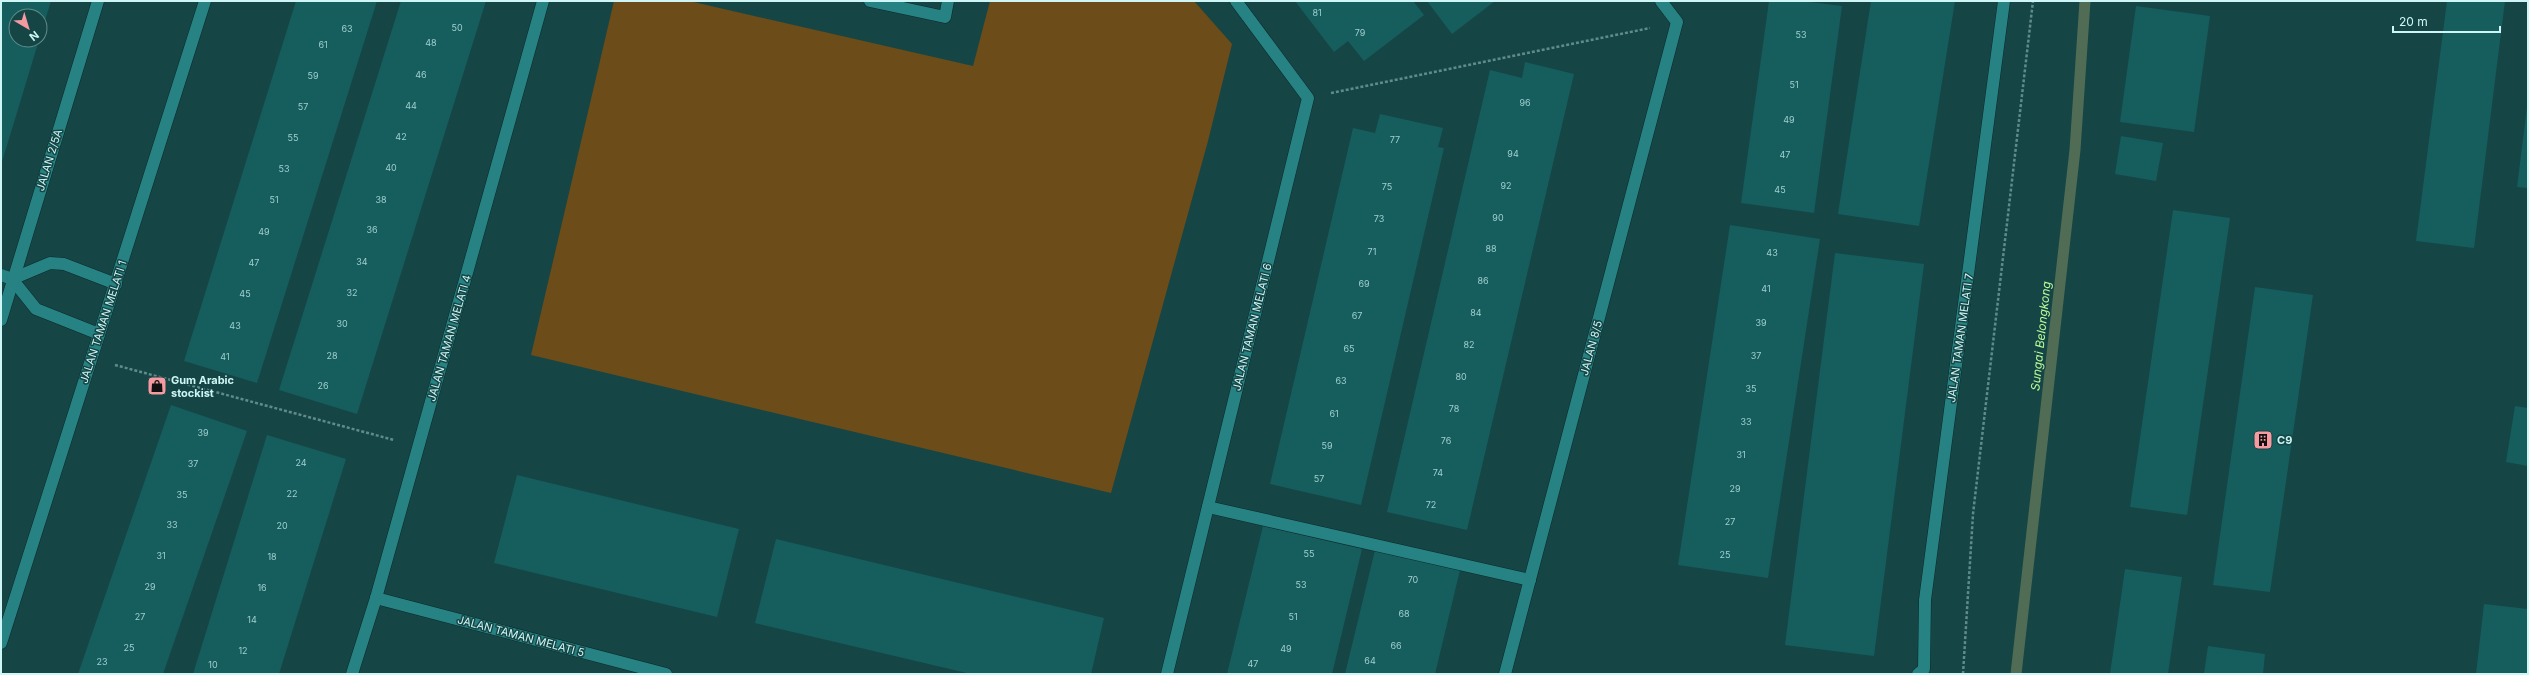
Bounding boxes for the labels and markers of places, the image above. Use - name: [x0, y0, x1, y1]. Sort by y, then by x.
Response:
- place label: Gum Arabic stockist: [171, 373, 235, 400]
- shop icon: Gum Arabic stockist: [146, 375, 168, 397]
- building icon: C9: [2252, 429, 2274, 451]
- place label: C9: [2277, 433, 2292, 447]

